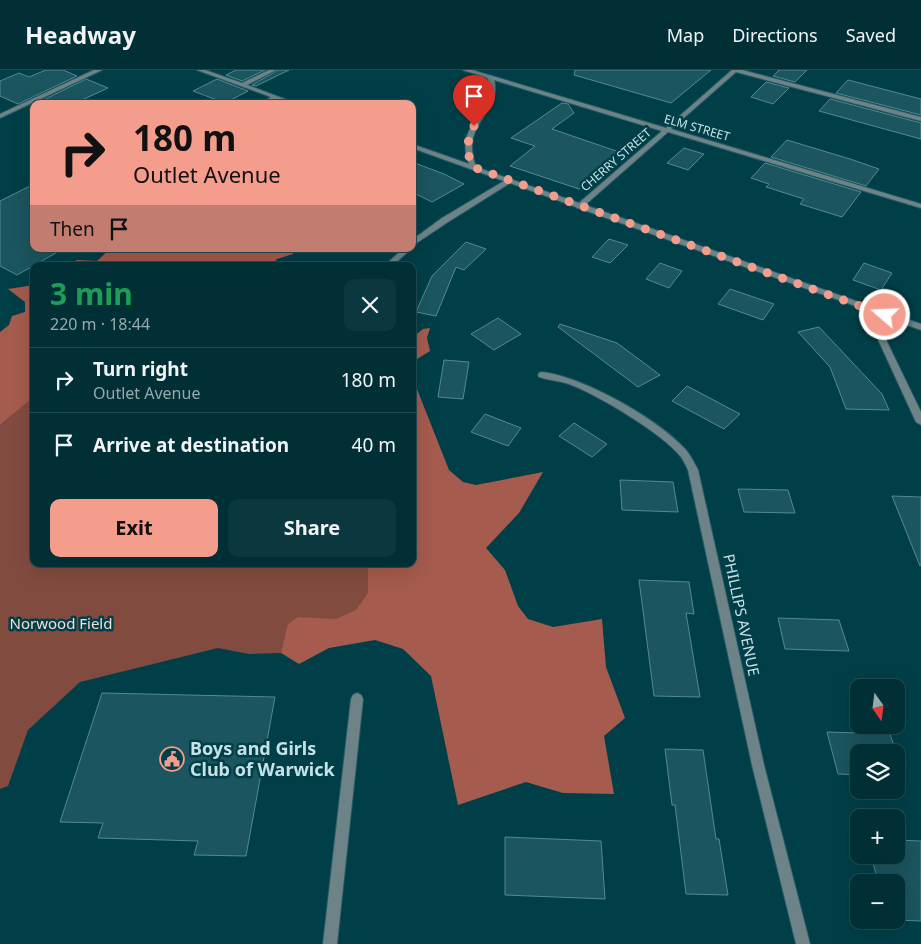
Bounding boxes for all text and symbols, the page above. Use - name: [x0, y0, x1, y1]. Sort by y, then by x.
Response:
- text: Headway: [25, 18, 136, 51]
- text: Map: [667, 23, 704, 47]
- text: Directions: [732, 23, 818, 47]
- text: Saved: [846, 23, 896, 47]
- pin: [453, 75, 495, 126]
- icon: arrive: [460, 82, 488, 110]
- street label: ELM STREET: [662, 110, 732, 145]
- text: 180 m: [133, 114, 236, 161]
- icon: right: [50, 120, 115, 185]
- street label: CHERRY STREET: [577, 124, 655, 195]
- text: Outlet Avenue: [133, 159, 281, 189]
- icon: arrive: [105, 215, 133, 243]
- text: Then: [50, 216, 95, 242]
- text: 3 min: [50, 273, 133, 314]
- button: close: [344, 279, 396, 331]
- position arrow: [858, 288, 910, 340]
- text: 220 m · 18:44: [50, 313, 150, 335]
- text: Turn right: [93, 356, 188, 382]
- icon: right: [50, 366, 78, 394]
- text: 180 m: [341, 367, 396, 393]
- text: Outlet Avenue: [93, 382, 200, 404]
- icon: arrive: [50, 431, 78, 459]
- text: Arrive at destination: [93, 432, 289, 458]
- text: 40 m: [352, 432, 396, 458]
- button: Exit: [50, 499, 218, 557]
- button: Share: [228, 499, 396, 557]
- street label: PHILLIPS AVENUE: [719, 552, 765, 678]
- park label: Norwood Field: [10, 613, 112, 633]
- north arrow: [850, 679, 905, 734]
- map controls: [850, 679, 905, 929]
- place label: Boys and Girls Club of Warwick: [190, 736, 336, 781]
- button: layers: [850, 744, 905, 799]
- public building icon: Boys and Girls Club of Warwick: [159, 746, 185, 772]
- button: +: [850, 809, 905, 864]
- button: −: [850, 874, 905, 929]

